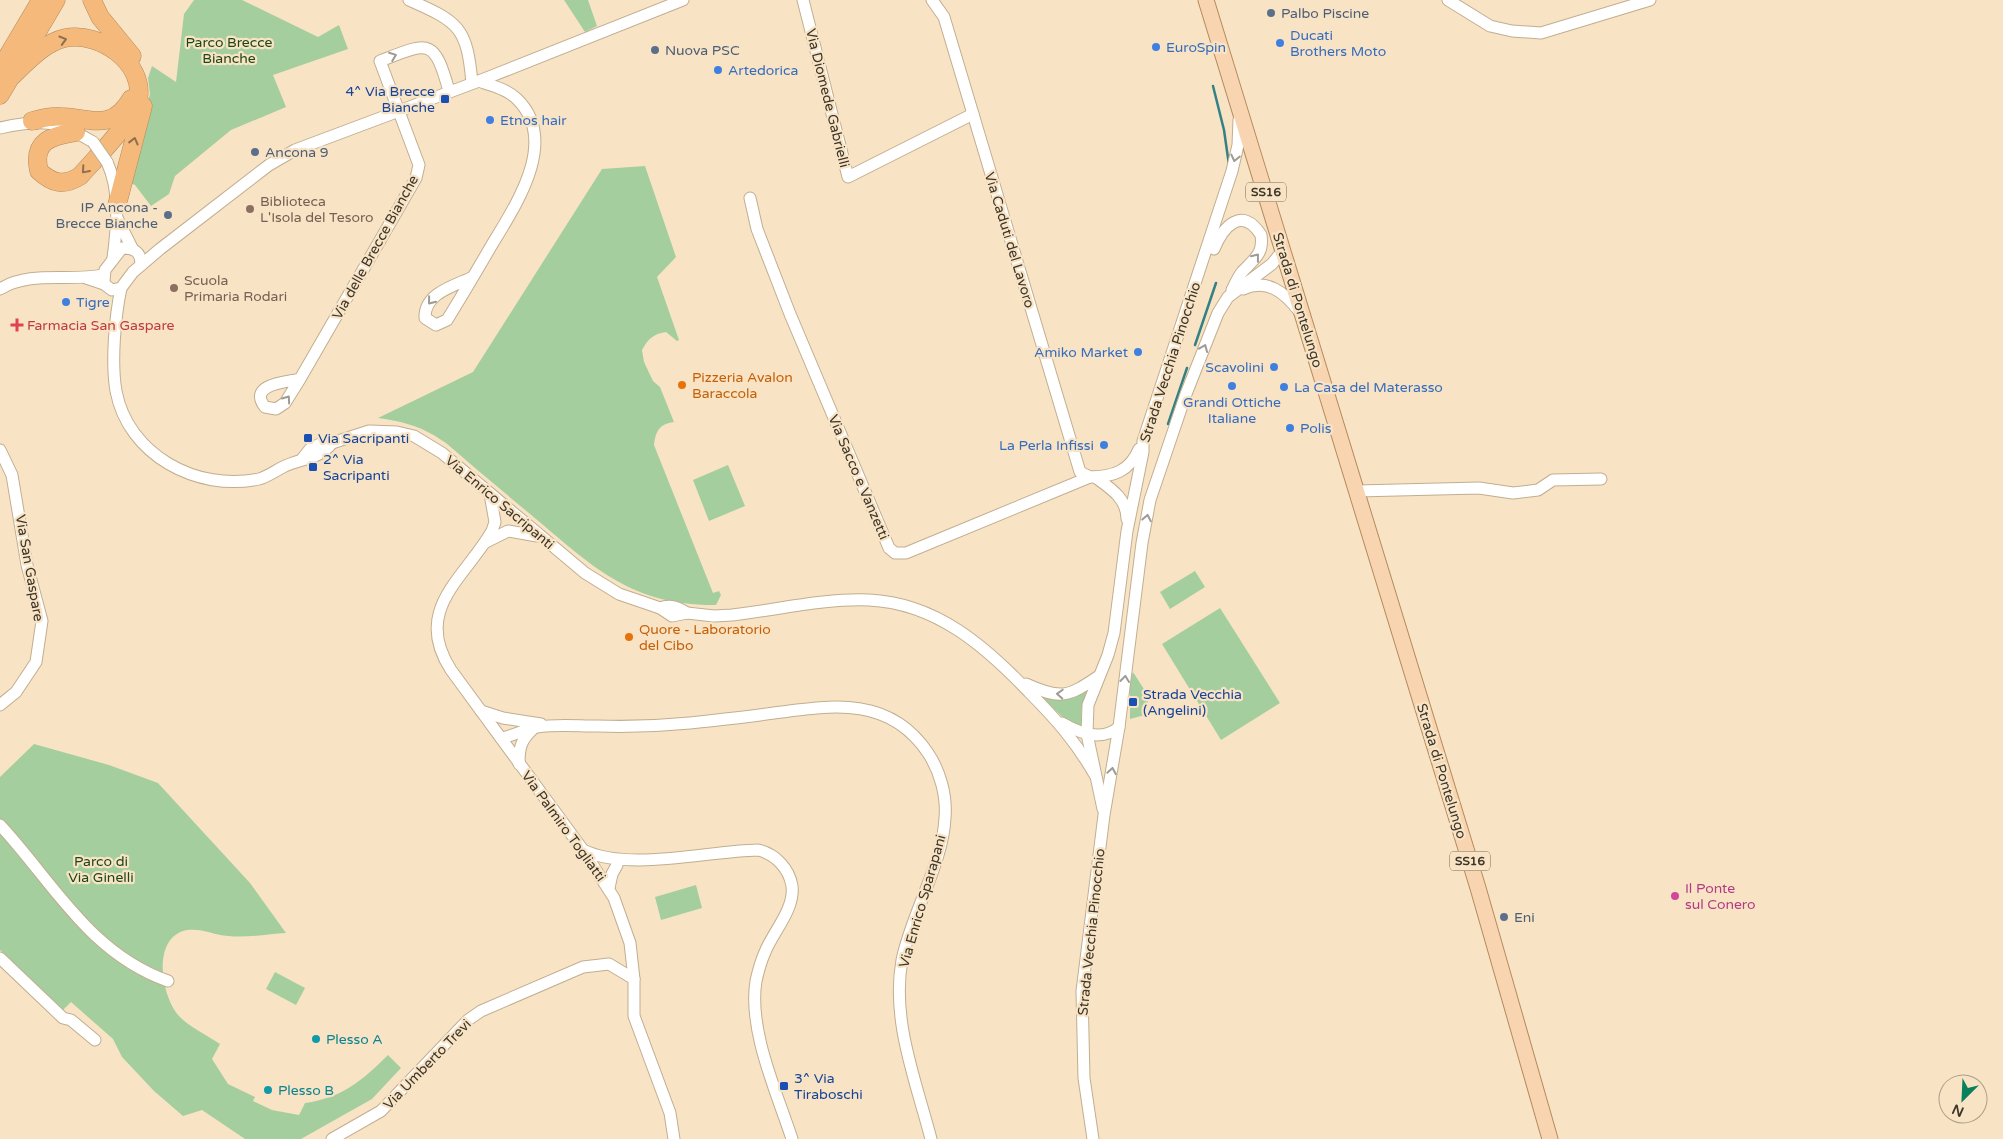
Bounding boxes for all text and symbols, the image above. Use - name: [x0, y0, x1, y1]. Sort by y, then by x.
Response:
- place label: Palbo Piscine: [1281, 5, 1369, 22]
- marker: Palbo Piscine: [1265, 7, 1277, 19]
- street label: Via Diomede Gabrielli: [802, 27, 853, 169]
- place label: Ducati Brothers Moto: [1290, 27, 1386, 60]
- park label: Parco Brecce Bianche: [185, 34, 273, 67]
- one-way arrow: [58, 36, 67, 46]
- marker: Ducati Brothers Moto: [1274, 37, 1286, 49]
- place label: EuroSpin: [1166, 39, 1226, 56]
- marker: EuroSpin: [1150, 41, 1162, 53]
- place label: Nuova PSC: [665, 42, 740, 59]
- marker: Nuova PSC: [649, 44, 661, 56]
- one-way arrow: [388, 52, 397, 62]
- place label: Artedorica: [728, 62, 798, 79]
- marker: Artedorica: [712, 64, 724, 76]
- place label: 4^ Via Brecce Bianche: [346, 83, 435, 116]
- marker: 4^ Via Brecce Bianche: [439, 93, 451, 105]
- place label: Etnos hair: [500, 112, 567, 129]
- marker: Etnos hair: [484, 114, 496, 126]
- one-way arrow: [128, 136, 139, 145]
- place label: Ancona 9: [265, 144, 329, 161]
- marker: Ancona 9: [249, 146, 261, 158]
- one-way arrow: [1230, 154, 1241, 163]
- one-way arrow: [82, 165, 91, 174]
- street label: Via Caduti del Lavoro: [981, 170, 1038, 310]
- street label: Via delle Brecce Bianche: [329, 172, 422, 322]
- road number: SS16: [1246, 182, 1286, 202]
- place label: Biblioteca L'Isola del Tesoro: [260, 193, 374, 226]
- place label: IP Ancona - Brecce Bianche: [56, 199, 158, 232]
- marker: Biblioteca L'Isola del Tesoro: [244, 203, 256, 215]
- marker: IP Ancona - Brecce Bianche: [162, 209, 174, 221]
- street label: Strada di Pontelungo: [1269, 231, 1326, 370]
- one-way arrow: [1250, 254, 1259, 263]
- place label: Scuola Primaria Rodari: [184, 272, 287, 305]
- street label: Strada Vecchia Pinocchio: [1136, 280, 1204, 445]
- marker: Scuola Primaria Rodari: [168, 282, 180, 294]
- place label: Tigre: [76, 294, 110, 311]
- one-way arrow: [428, 295, 437, 305]
- marker: Tigre: [60, 296, 72, 308]
- place label: Farmacia San Gaspare: [27, 317, 175, 334]
- marker: Farmacia San Gaspare: [11, 319, 23, 331]
- place label: Amiko Market: [1034, 344, 1129, 361]
- one-way arrow: [1198, 344, 1208, 352]
- marker: Amiko Market: [1132, 346, 1144, 358]
- place label: Scavolini: [1205, 359, 1264, 376]
- marker: Scavolini: [1268, 361, 1280, 373]
- place label: Pizzeria Avalon Baraccola: [692, 369, 793, 402]
- marker: Pizzeria Avalon Baraccola: [676, 379, 688, 391]
- place label: La Casa del Materasso: [1294, 379, 1443, 396]
- marker: Grandi Ottiche Italiane: [1226, 380, 1238, 392]
- marker: La Casa del Materasso: [1278, 381, 1290, 393]
- place label: Grandi Ottiche Italiane: [1183, 394, 1281, 427]
- one-way arrow: [281, 395, 290, 405]
- street label: Via Sacco e Vanzetti: [825, 412, 893, 542]
- place label: Polis: [1300, 420, 1332, 437]
- marker: Polis: [1284, 422, 1296, 434]
- place label: Via Sacripanti: [318, 430, 409, 447]
- marker: Via Sacripanti: [302, 432, 314, 444]
- place label: La Perla Infissi: [999, 437, 1094, 454]
- marker: La Perla Infissi: [1098, 439, 1110, 451]
- place label: 2^ Via Sacripanti: [323, 451, 390, 484]
- street label: Via Enrico Sacripanti: [442, 452, 558, 553]
- marker: 2^ Via Sacripanti: [307, 461, 319, 473]
- street label: Via San Gaspare: [12, 513, 47, 623]
- one-way arrow: [1141, 514, 1152, 522]
- place label: Quore - Laboratorio del Cibo: [639, 621, 771, 654]
- marker: Quore - Laboratorio del Cibo: [623, 631, 635, 643]
- one-way arrow: [1119, 675, 1130, 683]
- place label: Strada Vecchia (Angelini): [1143, 686, 1242, 719]
- one-way arrow: [1056, 688, 1064, 699]
- marker: Strada Vecchia (Angelini): [1127, 696, 1139, 708]
- street label: Strada di Pontelungo: [1413, 702, 1470, 841]
- one-way arrow: [1106, 767, 1116, 776]
- street label: Via Palmiro Togliatti: [518, 768, 609, 885]
- street label: Via Enrico Sparapani: [895, 833, 950, 970]
- street label: Strada Vecchia Pinocchio: [1074, 848, 1109, 1016]
- road number: SS16: [1450, 851, 1490, 870]
- park label: Parco di Via Ginelli: [68, 853, 134, 886]
- place label: Il Ponte sul Conero: [1685, 880, 1756, 913]
- marker: Il Ponte sul Conero: [1669, 890, 1681, 902]
- place label: Eni: [1514, 909, 1535, 926]
- marker: Eni: [1498, 911, 1510, 923]
- street label: Via Umberto Trevi: [380, 1016, 475, 1113]
- place label: Plesso A: [326, 1031, 383, 1048]
- marker: Plesso A: [310, 1033, 322, 1045]
- place label: 3^ Via Tiraboschi: [794, 1070, 863, 1103]
- north arrow: [1938, 1074, 1988, 1124]
- marker: 3^ Via Tiraboschi: [778, 1080, 790, 1092]
- place label: Plesso B: [278, 1082, 334, 1099]
- marker: Plesso B: [262, 1084, 274, 1096]
- text: N: [1949, 1100, 1967, 1120]

